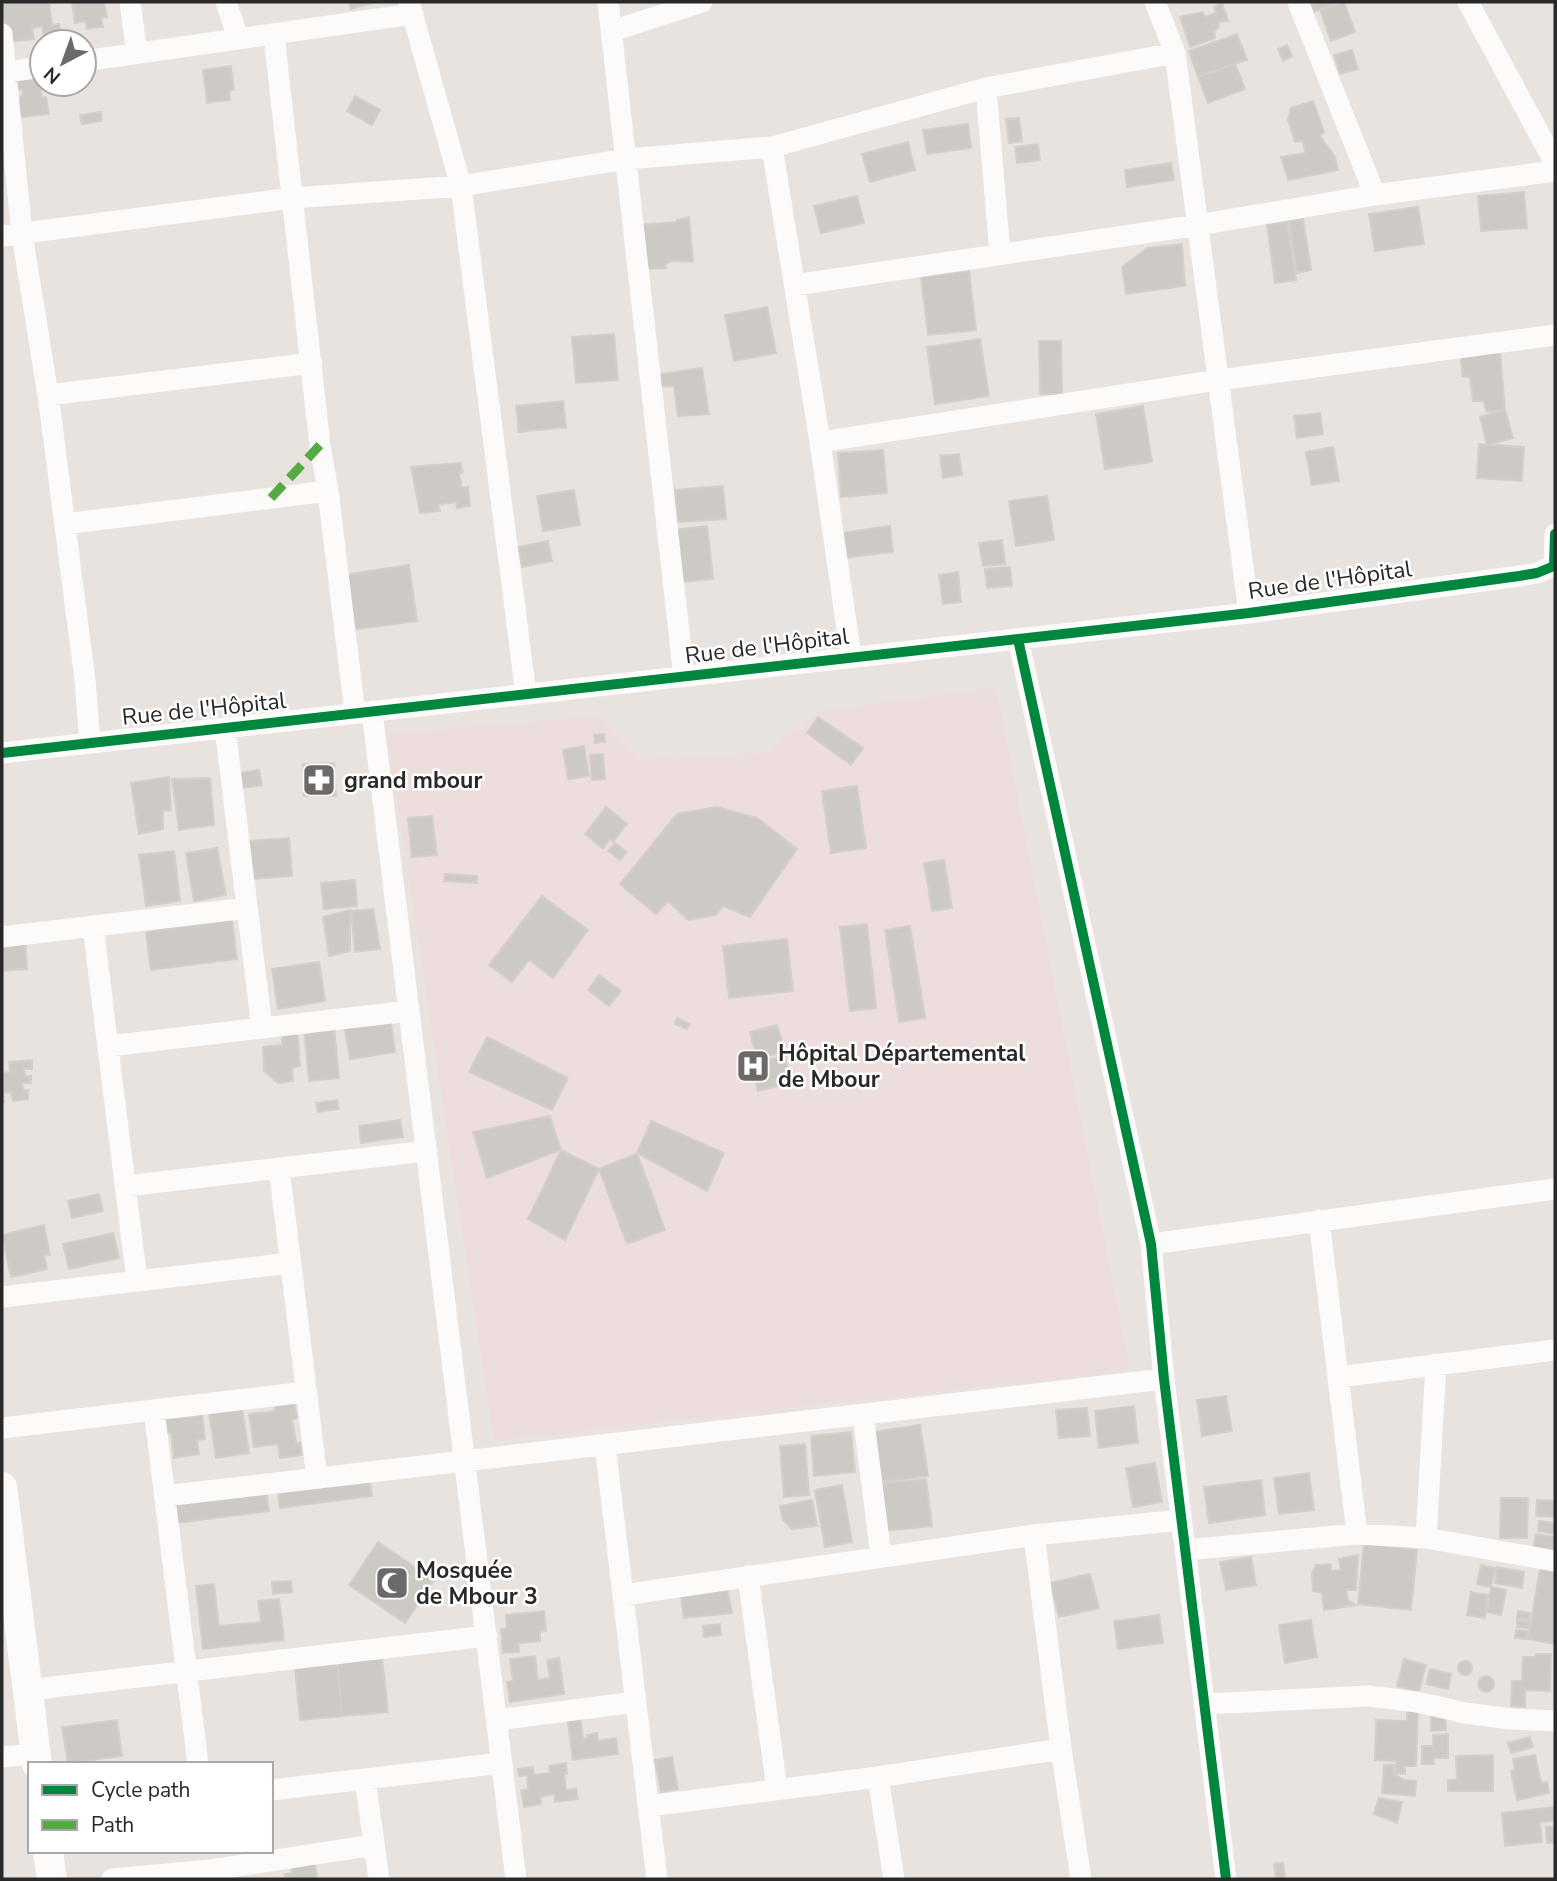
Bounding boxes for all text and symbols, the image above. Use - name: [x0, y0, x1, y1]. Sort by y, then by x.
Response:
- north arrow: [28, 28, 98, 98]
- text: N: [39, 61, 66, 90]
- street label: Rue de l'Hôpital: [1246, 553, 1414, 607]
- street label: Rue de l'Hôpital: [683, 621, 851, 671]
- street label: Rue de l'Hôpital: [120, 685, 288, 733]
- pharmacy icon: grand mbour: [300, 761, 338, 799]
- place label: grand mbour: [344, 765, 482, 796]
- place label: Hôpital Départemental de Mbour: [778, 1038, 1026, 1095]
- hospital icon: Hôpital Départemental de Mbour: [734, 1047, 772, 1085]
- place label: Mosquée de Mbour 3: [416, 1555, 538, 1612]
- mosque icon: Mosquée de Mbour 3: [373, 1564, 411, 1602]
- legend: [28, 1762, 273, 1853]
- text: Cycle path: [91, 1776, 190, 1804]
- text: Path: [91, 1811, 134, 1839]

